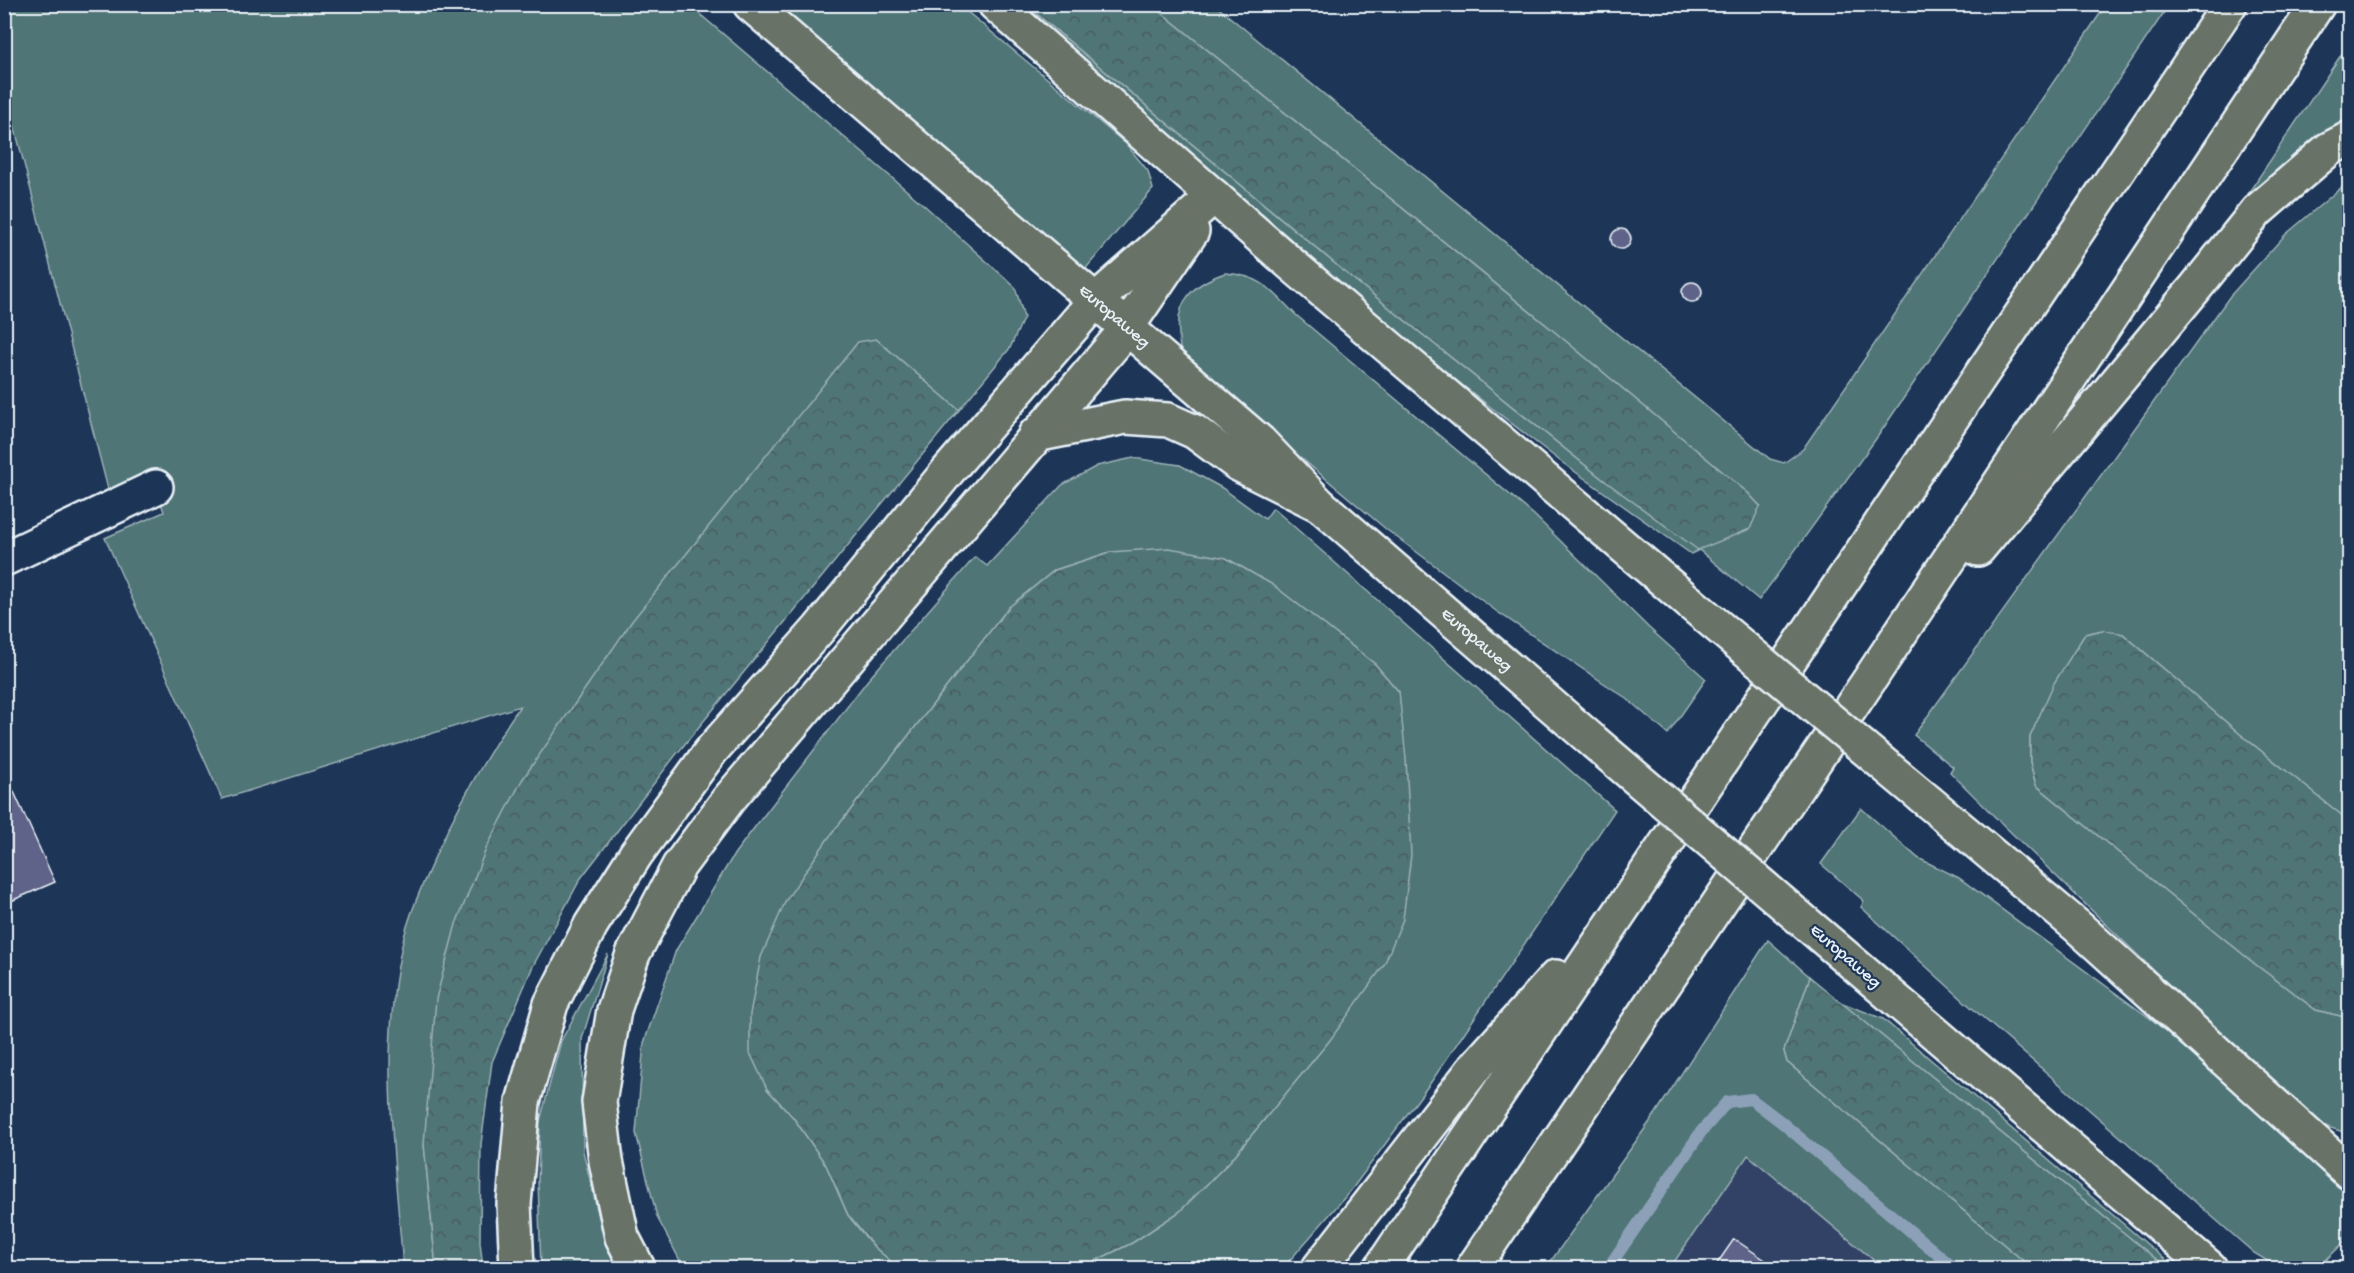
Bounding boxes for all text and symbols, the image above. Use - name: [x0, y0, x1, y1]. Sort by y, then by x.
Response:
- street label: Europaweg: [1074, 280, 1154, 353]
- street label: Europaweg: [1436, 604, 1516, 677]
- street label: Europaweg: [1805, 920, 1885, 994]

